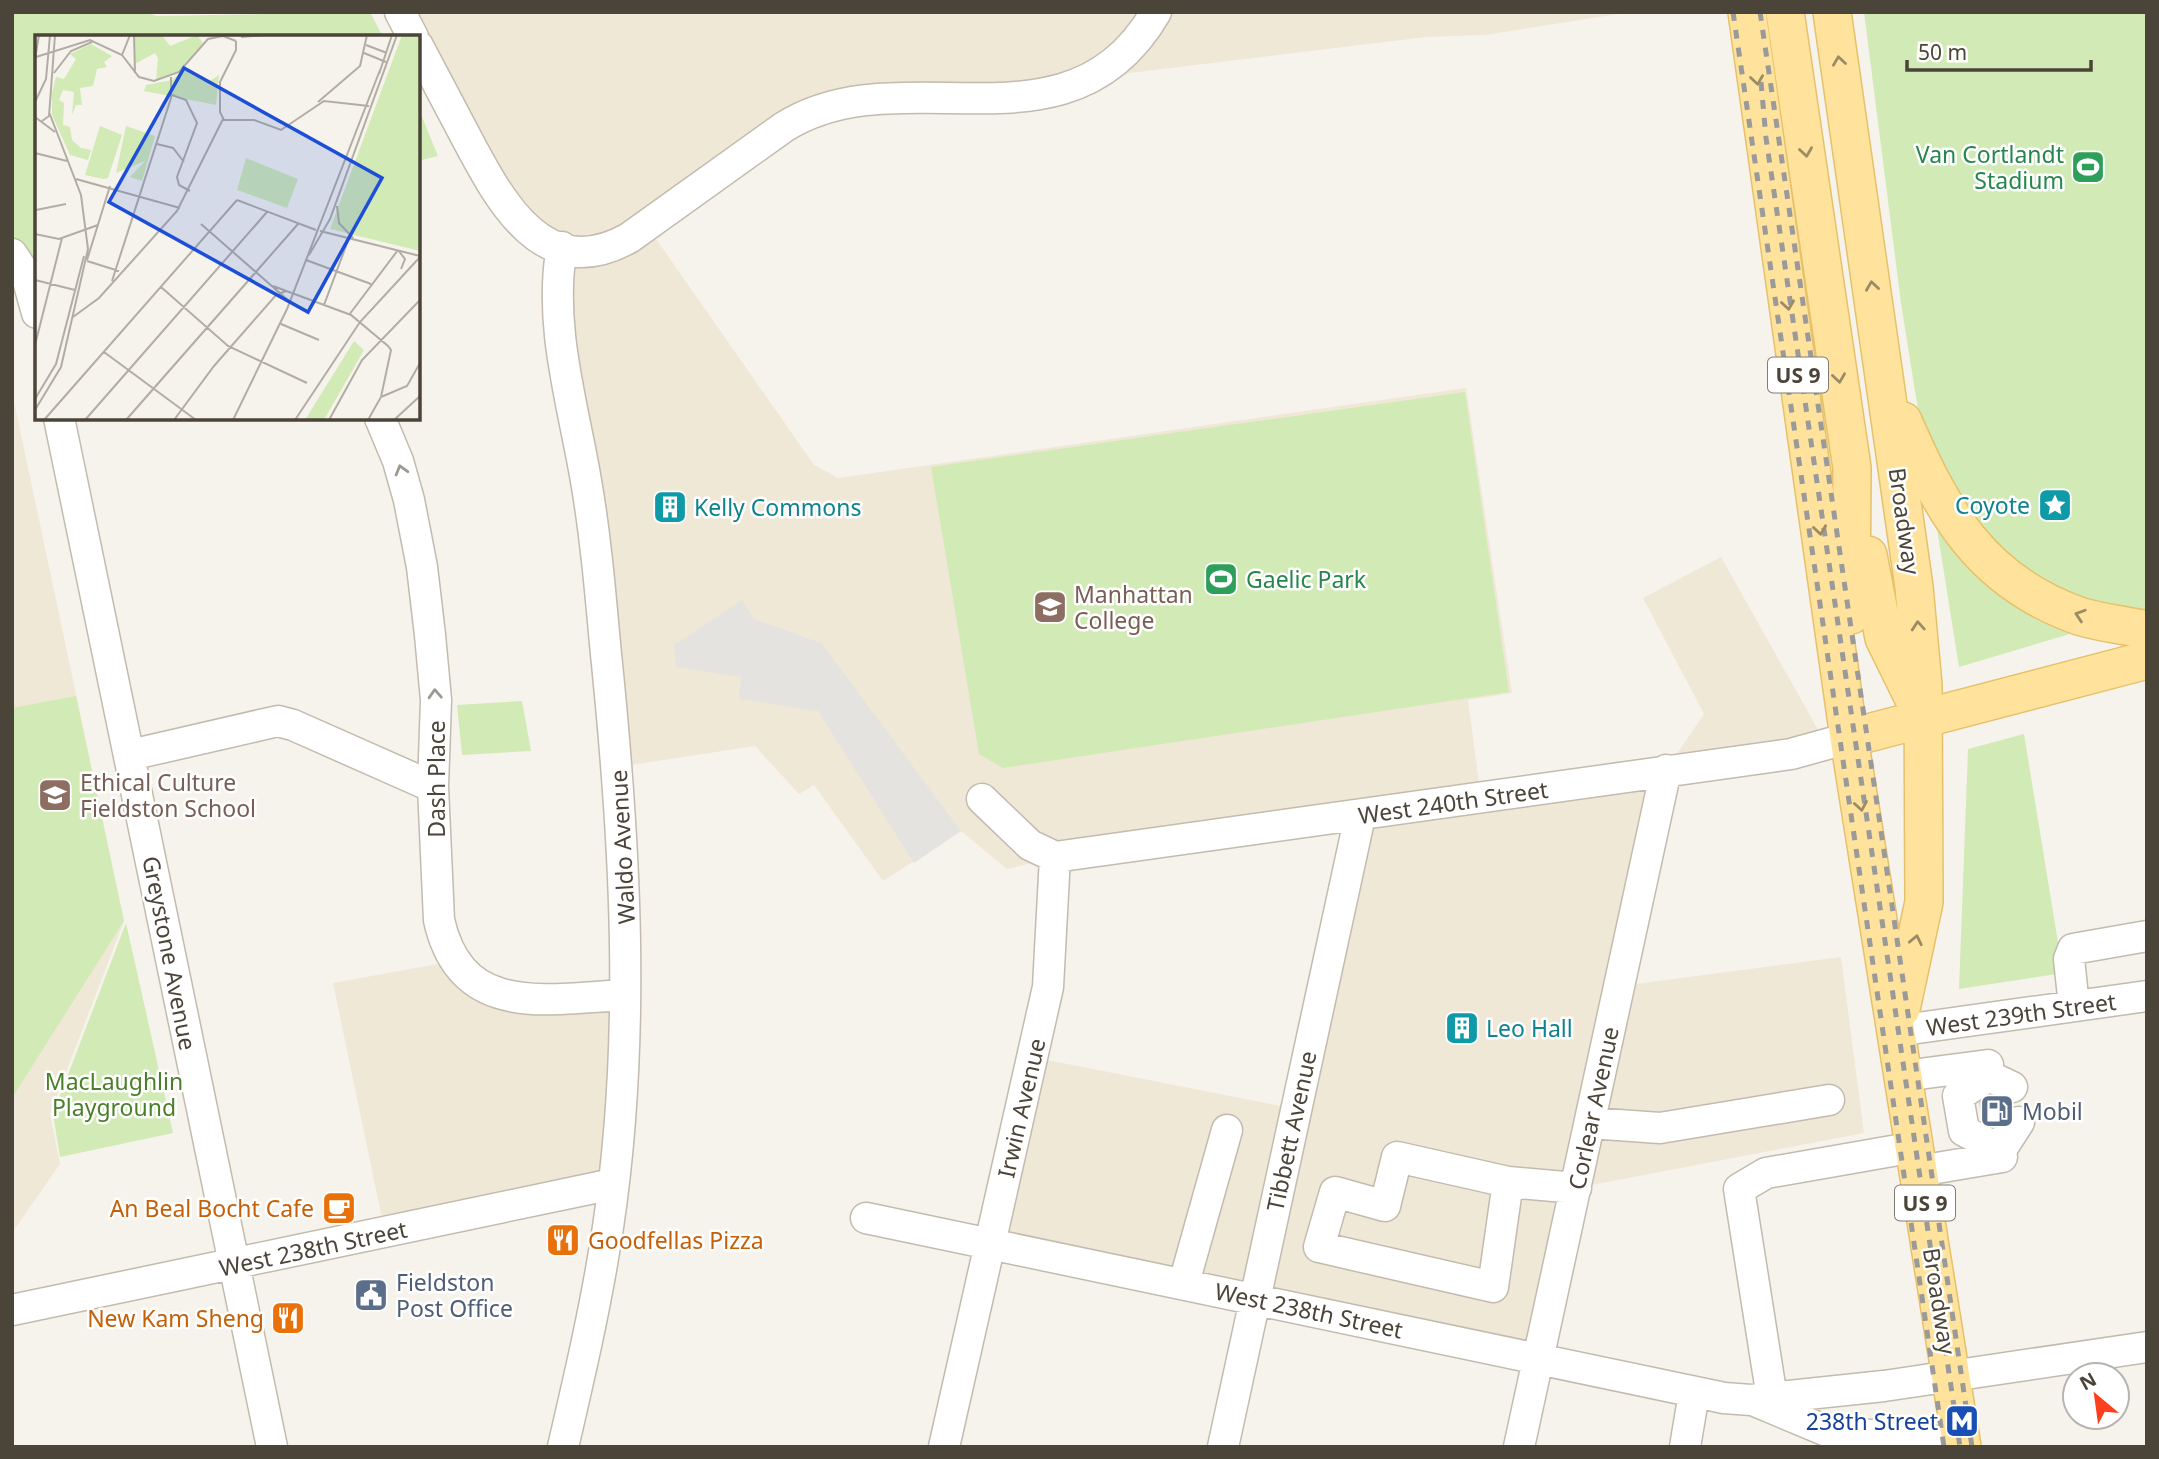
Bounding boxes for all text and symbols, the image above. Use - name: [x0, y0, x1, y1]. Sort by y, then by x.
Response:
- scale bar: [1907, 28, 2091, 72]
- inset map: [35, 35, 420, 420]
- text: 50 m: [1918, 38, 1967, 66]
- one-way arrow: [1832, 55, 1847, 67]
- one-way arrow: [1749, 74, 1764, 86]
- place label: Van Cortlandt Stadium: [1916, 138, 2064, 196]
- one-way arrow: [1798, 147, 1813, 158]
- sports icon: Van Cortlandt Stadium: [2069, 148, 2107, 186]
- one-way arrow: [1865, 281, 1880, 292]
- one-way arrow: [1781, 299, 1796, 311]
- road number: US 9: [1768, 358, 1828, 392]
- one-way arrow: [1831, 372, 1846, 383]
- one-way arrow: [394, 464, 409, 476]
- street label: Broadway: [1882, 465, 1928, 577]
- place icon: Coyote: [2036, 486, 2074, 524]
- building icon: Kelly Commons: [651, 488, 689, 526]
- place label: Coyote: [1955, 489, 2030, 521]
- place label: Kelly Commons: [694, 491, 861, 523]
- one-way arrow: [1813, 524, 1828, 536]
- sports icon: Gaelic Park: [1202, 560, 1240, 598]
- place label: Gaelic Park: [1246, 563, 1367, 595]
- place label: Manhattan College: [1074, 578, 1193, 636]
- school or university icon: Manhattan College: [1031, 588, 1069, 626]
- one-way arrow: [2075, 609, 2087, 623]
- one-way arrow: [1910, 620, 1925, 631]
- one-way arrow: [427, 688, 442, 699]
- street label: Dash Place: [420, 720, 452, 838]
- place label: Ethical Culture Fieldston School: [80, 766, 256, 824]
- street label: Waldo Avenue: [602, 769, 642, 925]
- street label: West 240th Street: [1356, 773, 1550, 831]
- school or university icon: Ethical Culture Fieldston School: [36, 776, 74, 814]
- one-way arrow: [1853, 800, 1868, 811]
- street label: Greystone Avenue: [135, 853, 205, 1053]
- one-way arrow: [1907, 934, 1922, 946]
- street label: West 239th Street: [1924, 985, 2118, 1043]
- building icon: Leo Hall: [1443, 1009, 1481, 1047]
- place label: Leo Hall: [1486, 1012, 1573, 1044]
- street label: Corlear Avenue: [1560, 1023, 1626, 1193]
- street label: Irwin Avenue: [989, 1035, 1053, 1181]
- street label: Tibbett Avenue: [1258, 1048, 1324, 1214]
- park label: MacLaughlin Playground: [45, 1065, 183, 1123]
- fuel station icon: Mobil: [1978, 1092, 2016, 1130]
- place label: Mobil: [2022, 1095, 2083, 1127]
- road number: US 9: [1895, 1186, 1955, 1220]
- cafe icon: An Beal Bocht Cafe: [320, 1189, 358, 1227]
- place label: An Beal Bocht Cafe: [110, 1192, 314, 1224]
- street label: West 238th Street: [216, 1212, 410, 1284]
- restaurant icon: Goodfellas Pizza: [544, 1221, 582, 1259]
- place label: Goodfellas Pizza: [588, 1224, 764, 1256]
- street label: Broadway: [1916, 1245, 1964, 1357]
- place label: Fieldston Post Office: [396, 1266, 513, 1324]
- street label: West 238th Street: [1212, 1274, 1406, 1346]
- public building icon: Fieldston Post Office: [352, 1276, 390, 1314]
- restaurant icon: New Kam Sheng: [269, 1299, 307, 1337]
- place label: New Kam Sheng: [87, 1302, 264, 1334]
- north arrow: [2061, 1361, 2131, 1431]
- text: N: [2075, 1366, 2101, 1396]
- metro station icon: 238th Street: [1943, 1402, 1981, 1440]
- place label: 238th Street: [1806, 1405, 1938, 1437]

